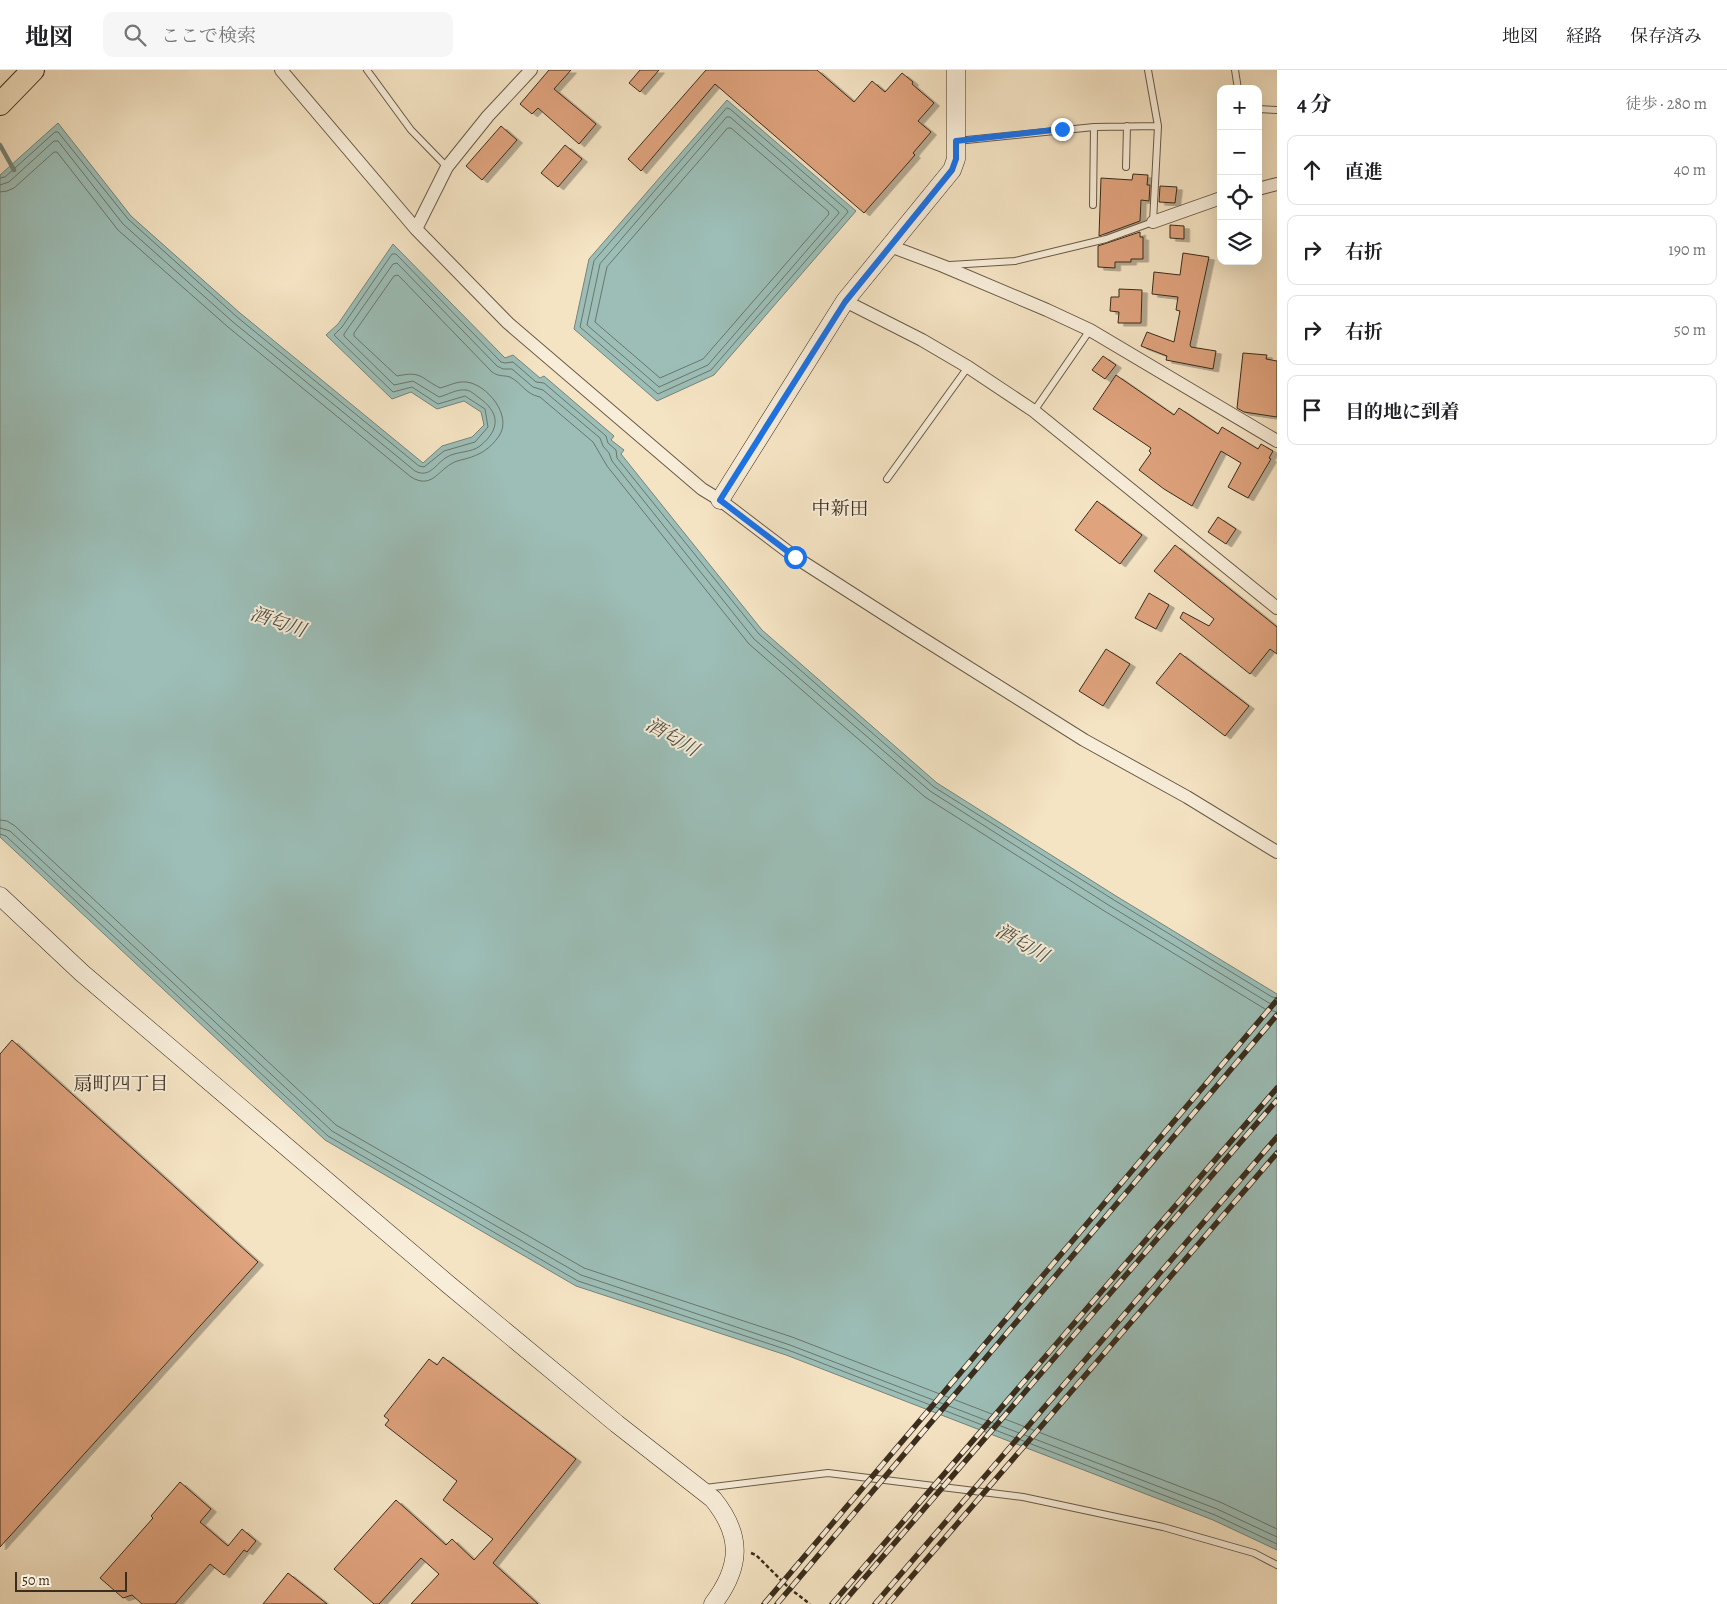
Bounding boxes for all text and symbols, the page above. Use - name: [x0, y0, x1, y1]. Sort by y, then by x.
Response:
- search box: [103, 12, 453, 57]
- text: 地図: [25, 21, 73, 53]
- icon: search: [121, 21, 149, 49]
- text: ここで検索: [161, 23, 256, 49]
- text: 地図: [1502, 24, 1538, 48]
- text: 経路: [1566, 24, 1602, 48]
- text: 保存済み: [1630, 24, 1702, 48]
- map controls: [1217, 85, 1262, 265]
- button: +: [1217, 85, 1262, 130]
- text: 4 分: [1297, 90, 1332, 118]
- text: 徒歩 · 280 m: [1625, 93, 1707, 115]
- route end: [1051, 118, 1074, 141]
- button: −: [1217, 130, 1262, 175]
- icon: ahead: [1298, 156, 1326, 184]
- text: 直進: [1345, 159, 1383, 185]
- text: 40 m: [1674, 159, 1706, 181]
- button: locate: [1217, 175, 1262, 220]
- button: layers: [1217, 220, 1262, 265]
- icon: right: [1298, 236, 1326, 264]
- text: 右折: [1345, 239, 1383, 265]
- text: 190 m: [1668, 239, 1706, 261]
- icon: right: [1298, 316, 1326, 344]
- text: 右折: [1345, 319, 1383, 345]
- text: 50 m: [1674, 319, 1706, 341]
- icon: arrive: [1298, 396, 1326, 424]
- text: 目的地に到着: [1345, 399, 1459, 425]
- district label: 中新田: [811, 496, 869, 522]
- route start: [784, 546, 807, 569]
- water label: 酒匂川: [247, 600, 311, 644]
- water label: 酒匂川: [641, 711, 705, 764]
- water label: 酒匂川: [991, 917, 1055, 970]
- district label: 扇町四丁目: [73, 1071, 169, 1097]
- scale bar: [15, 1569, 128, 1592]
- text: 50 m: [22, 1571, 50, 1590]

